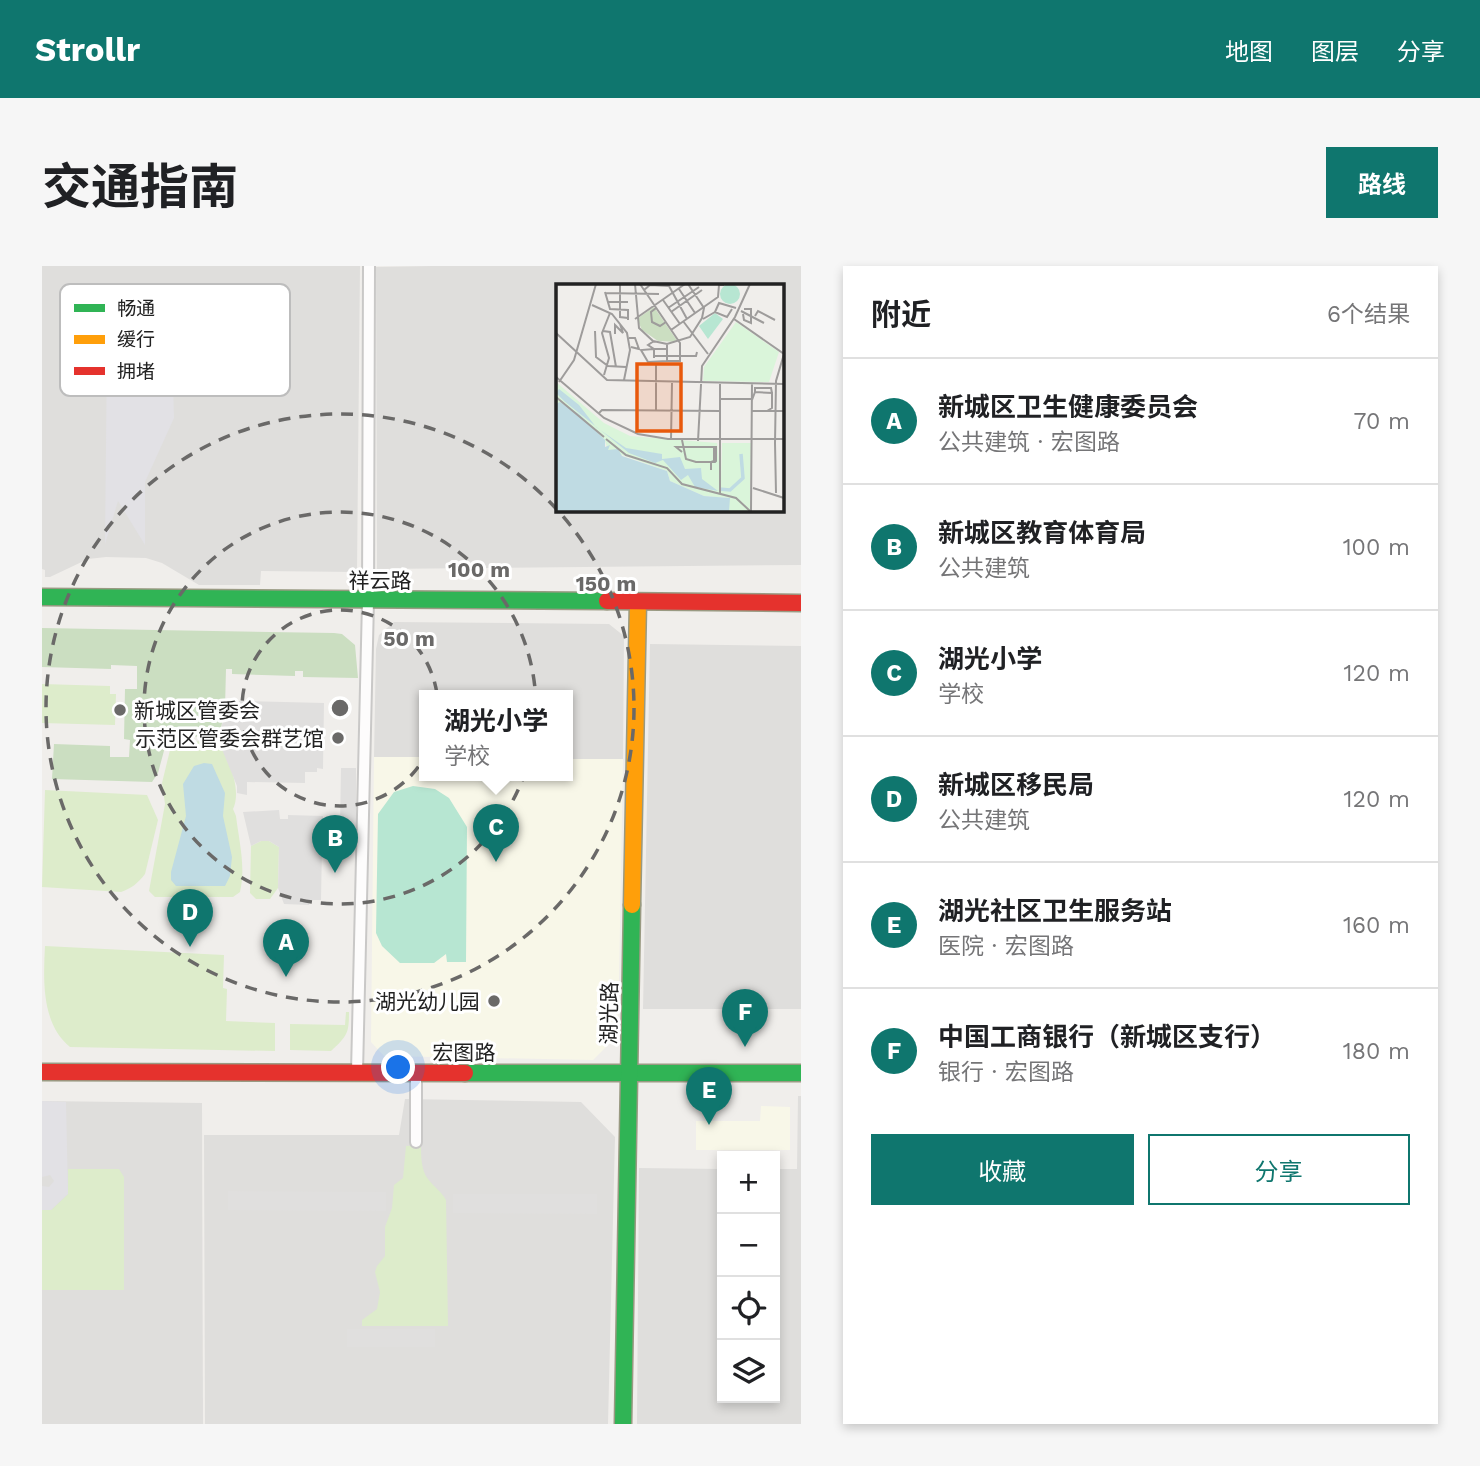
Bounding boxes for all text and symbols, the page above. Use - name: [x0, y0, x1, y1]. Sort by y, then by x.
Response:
- text: Strollr: [35, 30, 140, 69]
- text: 地图: [1225, 38, 1273, 66]
- text: 图层: [1311, 38, 1359, 66]
- text: 分享: [1397, 38, 1445, 66]
- button: 路线: [1326, 147, 1438, 218]
- text: 交通指南: [42, 158, 238, 216]
- legend: [60, 284, 290, 396]
- inset map: [556, 284, 783, 511]
- text: 畅通: [117, 297, 155, 320]
- text: 附近: [871, 297, 931, 332]
- text: 6个结果: [1327, 301, 1410, 328]
- text: 缓行: [117, 328, 155, 351]
- text: 拥堵: [117, 360, 155, 383]
- text: 新城区卫生健康委员会: [938, 392, 1198, 422]
- text: A: [886, 408, 902, 435]
- text: 70 m: [1353, 408, 1410, 435]
- text: 公共建筑 · 宏图路: [938, 429, 1120, 456]
- text: 新城区教育体育局: [938, 518, 1146, 548]
- text: B: [886, 534, 902, 561]
- text: 100 m: [1343, 534, 1410, 561]
- text: 公共建筑: [938, 555, 1030, 582]
- text: 100 m: [448, 557, 510, 582]
- street label: 祥云路: [349, 568, 412, 593]
- text: 150 m: [576, 571, 636, 596]
- text: 50 m: [383, 626, 435, 651]
- text: 湖光小学: [938, 644, 1042, 674]
- text: C: [886, 660, 902, 687]
- text: 120 m: [1344, 660, 1410, 687]
- text: 学校: [938, 681, 984, 708]
- popup: [419, 690, 573, 781]
- centre of rings: [328, 696, 352, 720]
- place label: 新城区管委会: [134, 698, 260, 723]
- marker: 新城区管委会: [112, 702, 128, 718]
- text: 湖光小学: [444, 706, 548, 736]
- place label: 示范区管委会群艺馆: [135, 726, 324, 751]
- marker: 示范区管委会群艺馆: [330, 730, 346, 746]
- text: 学校: [444, 743, 490, 770]
- text: 新城区移民局: [938, 770, 1094, 800]
- text: D: [886, 786, 902, 813]
- text: 120 m: [1344, 786, 1410, 813]
- pin: C: [473, 804, 519, 862]
- text: 公共建筑: [938, 807, 1030, 834]
- pin: B: [312, 815, 358, 873]
- pin: D: [167, 889, 213, 947]
- text: 湖光社区卫生服务站: [938, 896, 1172, 926]
- text: E: [887, 912, 901, 939]
- text: 160 m: [1343, 912, 1410, 939]
- pin: A: [263, 919, 309, 977]
- text: 医院 · 宏图路: [938, 933, 1074, 960]
- street label: 湖光路: [596, 981, 622, 1045]
- place label: 湖光幼儿园: [375, 989, 480, 1014]
- pin: F: [722, 989, 768, 1047]
- marker: 湖光幼儿园: [486, 993, 502, 1009]
- text: 中国工商银行（新城区支行）: [938, 1022, 1276, 1052]
- text: F: [887, 1038, 901, 1065]
- text: 180 m: [1343, 1038, 1410, 1065]
- street label: 宏图路: [433, 1040, 496, 1065]
- your location: [381, 1050, 415, 1084]
- text: 银行 · 宏图路: [938, 1059, 1074, 1086]
- pin: E: [686, 1067, 732, 1125]
- button: 收藏: [871, 1134, 1134, 1205]
- button: 分享: [1148, 1134, 1410, 1205]
- map controls: [717, 1151, 780, 1403]
- button: +: [717, 1151, 780, 1214]
- button: −: [717, 1214, 780, 1277]
- button: locate: [717, 1277, 780, 1340]
- button: layers: [717, 1340, 780, 1403]

